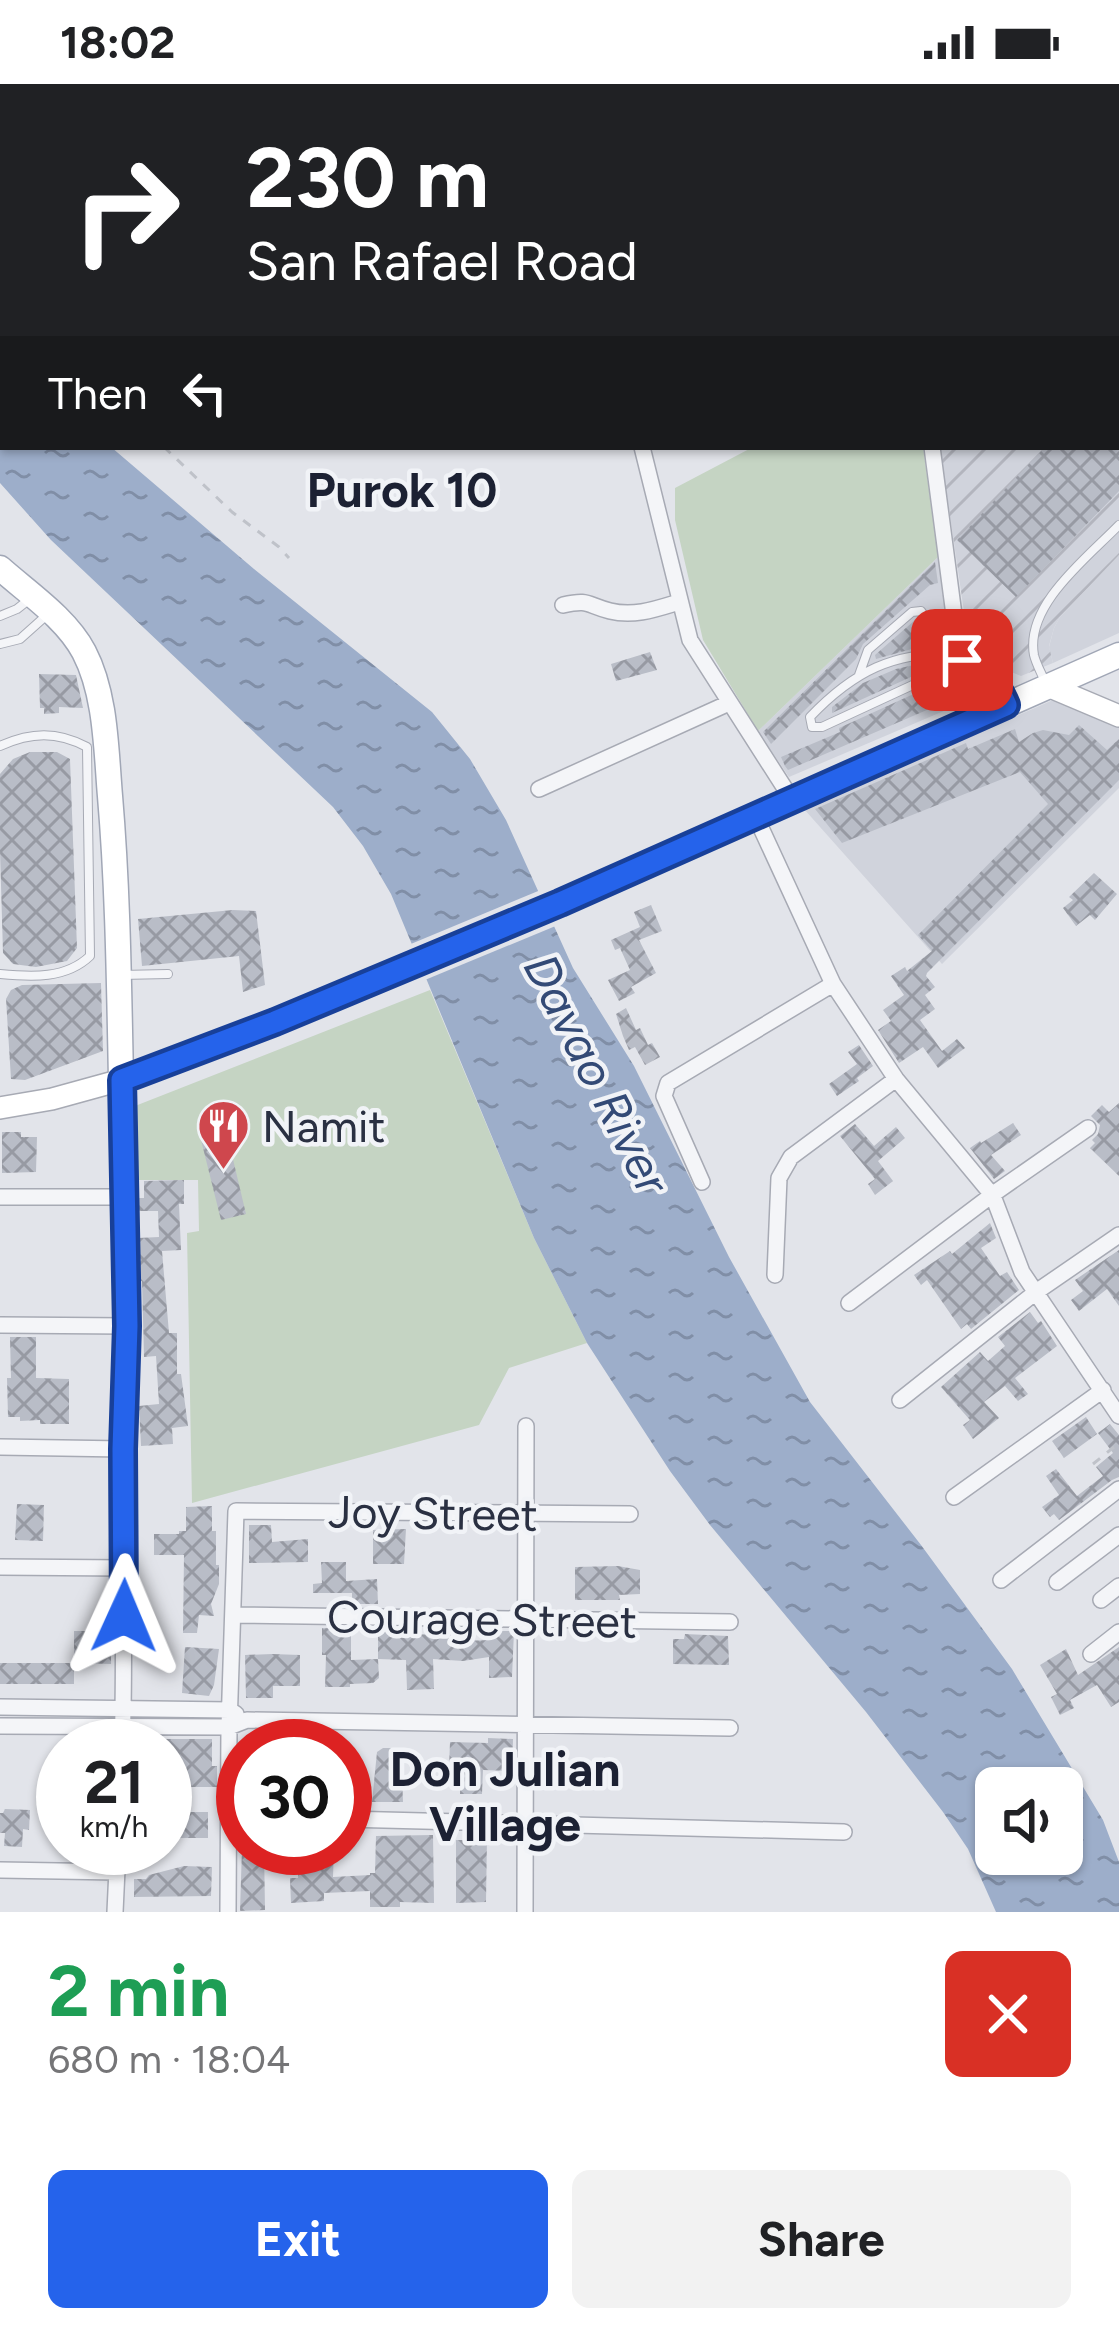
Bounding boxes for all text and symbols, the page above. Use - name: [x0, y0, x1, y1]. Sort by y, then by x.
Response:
- text: 18:02: [60, 15, 175, 69]
- text: 230 m: [246, 127, 489, 228]
- icon: right: [48, 132, 204, 288]
- text: San Rafael Road: [246, 229, 638, 294]
- icon: left: [172, 360, 238, 426]
- text: Then: [48, 366, 148, 420]
- district label: Purok 10: [307, 461, 497, 519]
- pin: [911, 609, 1013, 711]
- icon: arrive: [929, 627, 995, 693]
- water label: Davao River: [512, 944, 683, 1205]
- restaurant icon: Namit: [195, 1098, 251, 1172]
- place label: Namit: [262, 1099, 386, 1153]
- street label: Joy Street: [328, 1484, 538, 1542]
- position arrow: [61, 1553, 187, 1679]
- street label: Courage Street: [327, 1589, 637, 1649]
- speed limit sign: 30: [216, 1719, 372, 1875]
- district label: Don Julian Village: [389, 1740, 621, 1853]
- text: 21: [84, 1746, 144, 1818]
- map controls: [975, 1767, 1083, 1875]
- button: sound: [975, 1767, 1083, 1875]
- text: km/h: [80, 1808, 148, 1845]
- text: 2 min: [48, 1948, 229, 2034]
- button: close: [945, 1951, 1071, 2077]
- text: 680 m · 18:04: [48, 2036, 290, 2083]
- button: Exit: [48, 2170, 548, 2308]
- button: Share: [572, 2170, 1071, 2308]

